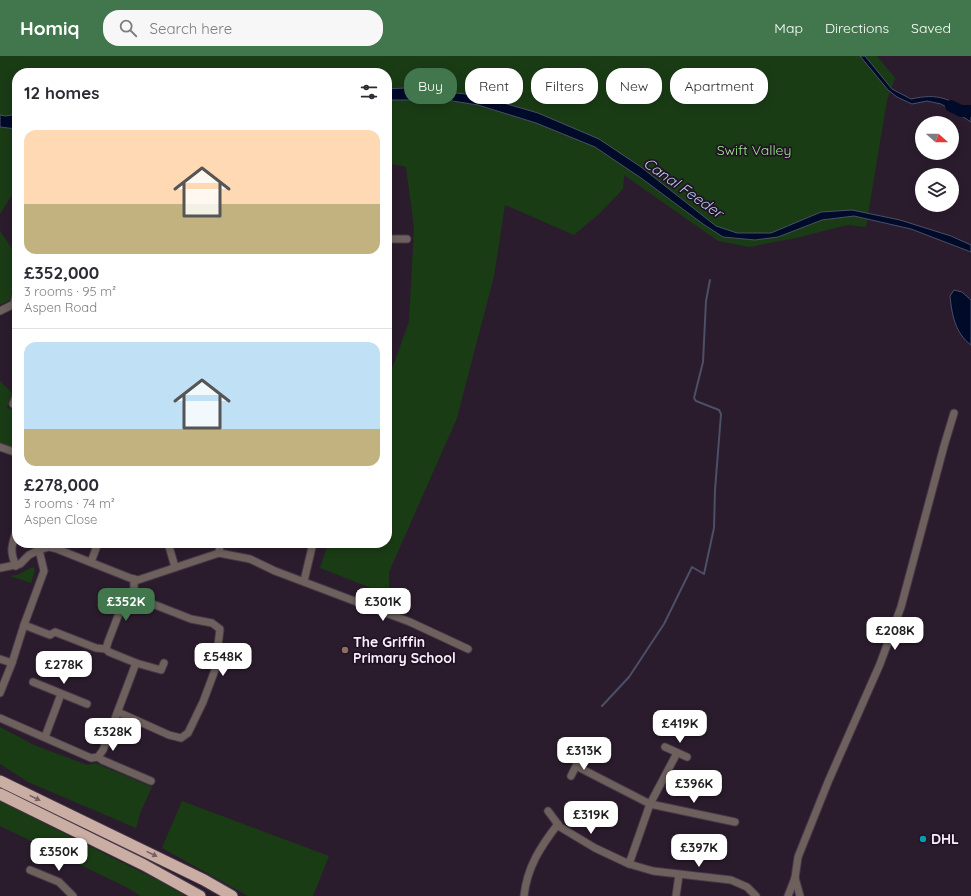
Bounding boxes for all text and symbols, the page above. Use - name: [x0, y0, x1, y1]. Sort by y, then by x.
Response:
- search box: [103, 10, 383, 46]
- text: Homiq: [20, 16, 79, 40]
- icon: search: [117, 17, 139, 39]
- text: Search here: [149, 19, 232, 38]
- text: Map: [774, 19, 803, 37]
- text: Directions: [825, 19, 889, 37]
- text: Saved: [911, 19, 951, 37]
- chip: Buy: [404, 68, 457, 104]
- chip: Rent: [465, 68, 523, 104]
- chip: Filters: [531, 68, 598, 104]
- chip: New: [606, 68, 662, 104]
- chip: Apartment: [670, 68, 768, 104]
- icon: filters: [358, 81, 380, 103]
- text: 12 homes: [24, 82, 100, 103]
- north arrow: [915, 116, 959, 160]
- map controls: [915, 116, 959, 212]
- park label: Swift Valley: [717, 141, 791, 159]
- water label: Canal Feeder: [640, 153, 729, 223]
- icon: home: [166, 156, 238, 228]
- button: layers: [915, 168, 959, 212]
- text: £352,000: [24, 262, 99, 283]
- text: 3 rooms · 95 m²: [24, 283, 116, 299]
- text: Aspen Road: [24, 299, 97, 315]
- icon: home: [166, 368, 238, 440]
- text: £278,000: [24, 474, 99, 495]
- text: 3 rooms · 74 m²: [24, 495, 115, 511]
- text: Aspen Close: [24, 511, 97, 527]
- pin: £352K: [98, 588, 154, 622]
- pin: £301K: [355, 588, 411, 622]
- text: £352K: [107, 593, 145, 609]
- text: £301K: [365, 593, 401, 609]
- pin: £208K: [867, 617, 923, 651]
- text: £208K: [875, 622, 915, 638]
- place label: The Griffin Primary School: [353, 633, 456, 667]
- pin: £548K: [195, 643, 251, 677]
- marker: The Griffin Primary School: [340, 645, 350, 655]
- text: £548K: [204, 648, 242, 664]
- pin: £278K: [36, 651, 92, 685]
- text: £278K: [45, 656, 83, 672]
- pin: £419K: [652, 710, 708, 744]
- text: £419K: [662, 715, 698, 731]
- pin: £328K: [85, 718, 141, 752]
- text: £328K: [94, 723, 132, 739]
- pin: £313K: [556, 737, 612, 771]
- text: £313K: [566, 742, 602, 758]
- pin: £396K: [666, 770, 722, 804]
- text: £396K: [675, 775, 713, 791]
- one-way arrow: [29, 795, 41, 801]
- pin: £319K: [563, 801, 619, 835]
- text: £319K: [573, 806, 609, 822]
- place label: DHL: [931, 830, 959, 848]
- pin: £397K: [671, 834, 727, 868]
- marker: DHL: [918, 834, 928, 844]
- pin: £350K: [31, 838, 87, 872]
- text: £397K: [680, 839, 718, 855]
- text: £350K: [39, 843, 79, 859]
- one-way arrow: [146, 851, 158, 857]

